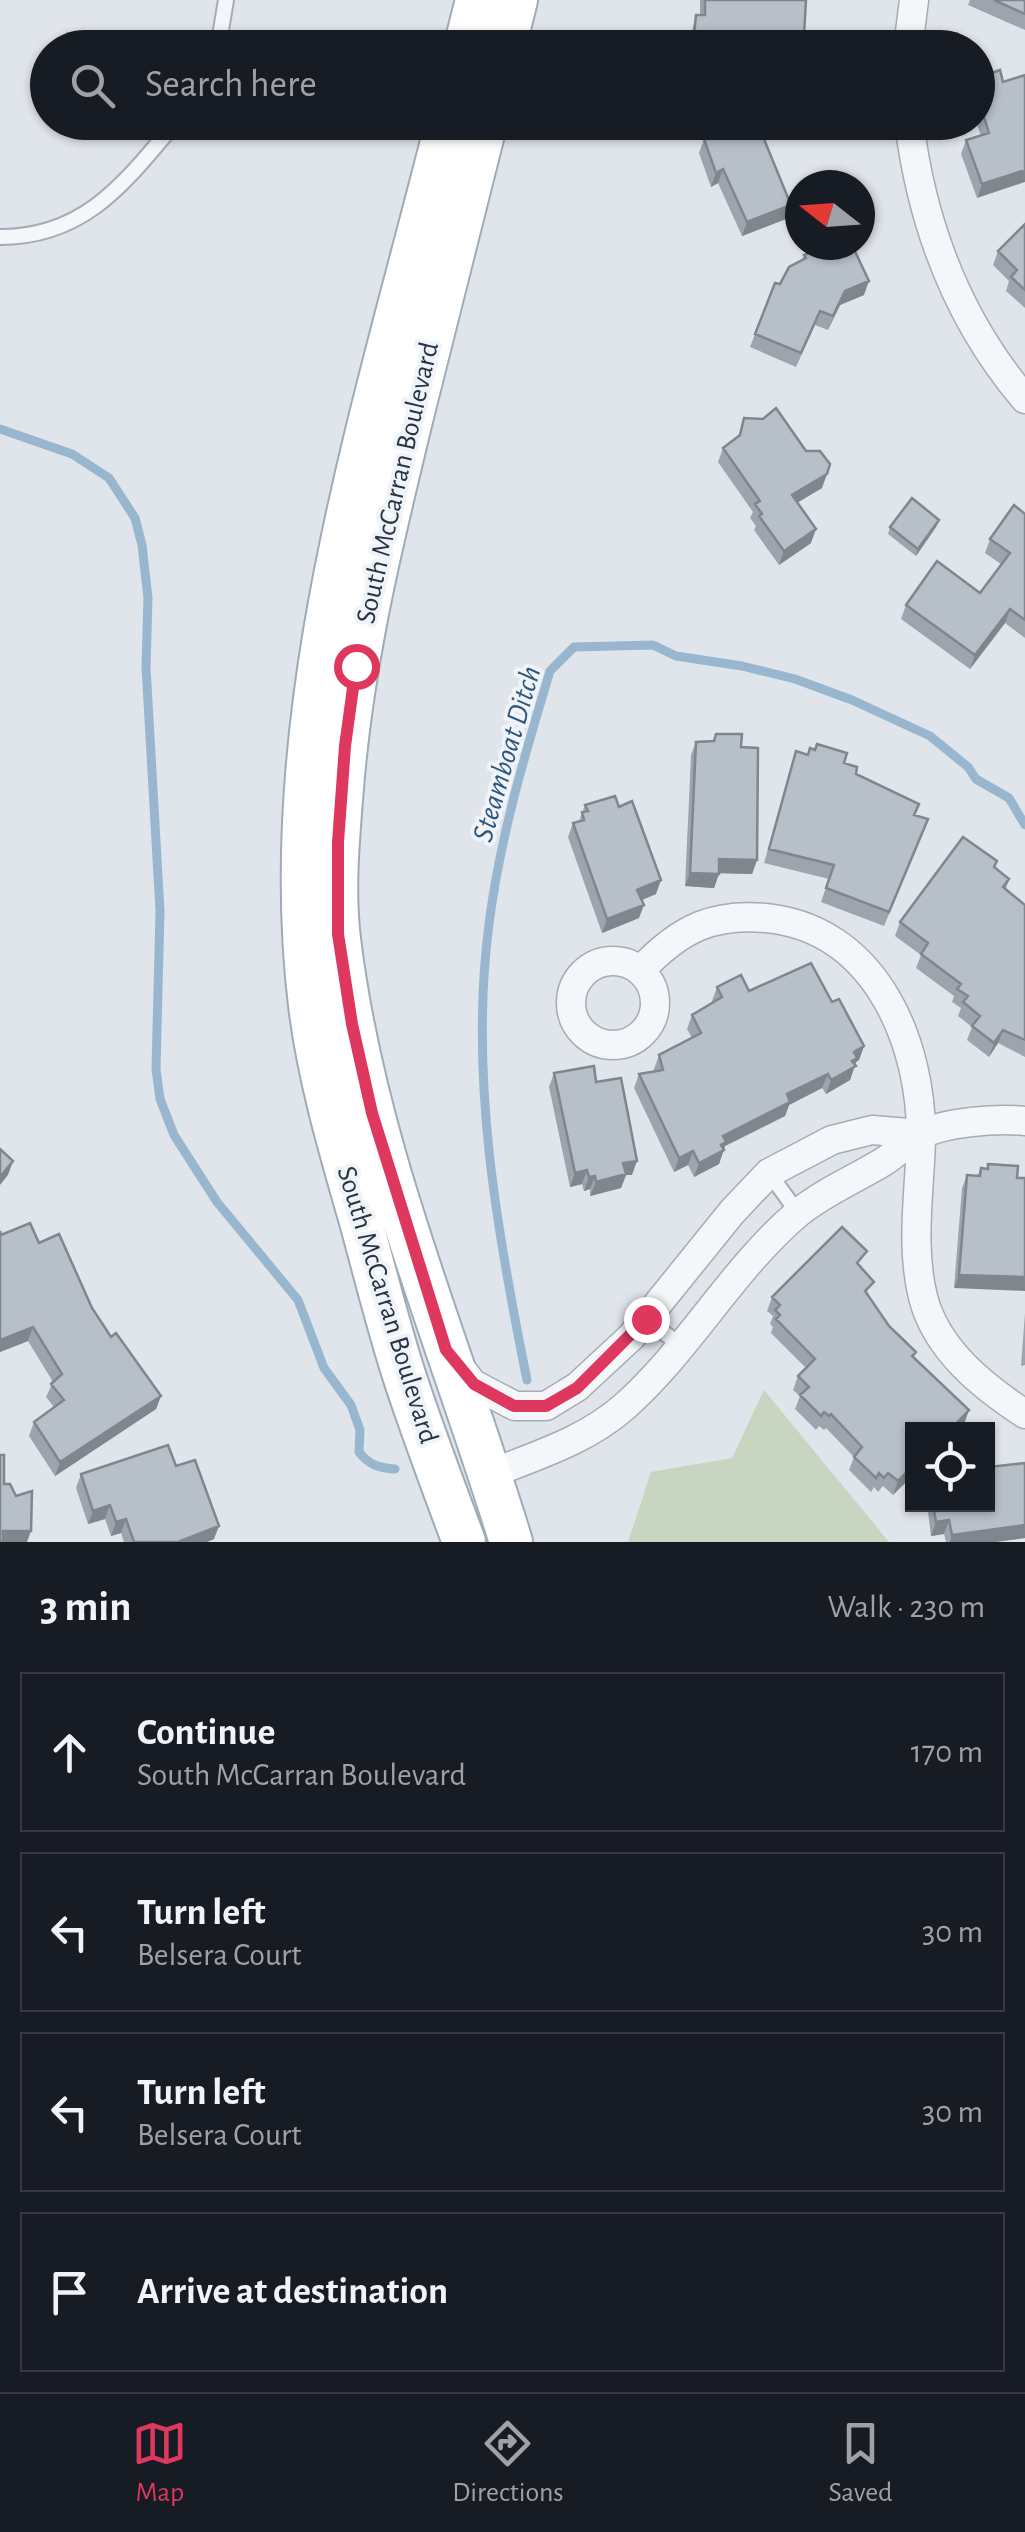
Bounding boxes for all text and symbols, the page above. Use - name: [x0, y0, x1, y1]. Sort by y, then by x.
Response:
- search box: [30, 30, 995, 140]
- icon: search: [65, 58, 120, 113]
- text: Search here: [145, 66, 317, 104]
- north arrow: [785, 170, 875, 260]
- street label: South McCarran Boulevard: [352, 340, 444, 626]
- route start: [334, 644, 380, 690]
- water label: Steamboat Ditch: [468, 663, 546, 845]
- street label: South McCarran Boulevard: [332, 1163, 442, 1447]
- route end: [624, 1297, 670, 1343]
- map controls: [905, 1422, 995, 1512]
- button: locate: [905, 1422, 995, 1512]
- text: 3 min: [40, 1586, 132, 1628]
- text: Walk · 230 m: [827, 1591, 985, 1623]
- text: Continue: [137, 1714, 275, 1752]
- icon: ahead: [42, 1725, 97, 1780]
- text: 170 m: [911, 1736, 983, 1768]
- text: South McCarran Boulevard: [137, 1759, 466, 1791]
- text: Turn left: [137, 1894, 265, 1932]
- icon: left: [42, 1905, 97, 1960]
- text: 30 m: [922, 1916, 983, 1948]
- text: Belsera Court: [137, 1939, 301, 1971]
- text: Turn left: [137, 2074, 265, 2112]
- icon: left: [42, 2085, 97, 2140]
- text: 30 m: [922, 2096, 983, 2128]
- text: Belsera Court: [137, 2119, 301, 2151]
- icon: arrive: [42, 2265, 97, 2320]
- text: Arrive at destination: [137, 2273, 448, 2311]
- tab: Map: [132, 2416, 187, 2510]
- tab: Directions: [452, 2416, 564, 2510]
- tab: Saved: [829, 2416, 893, 2510]

